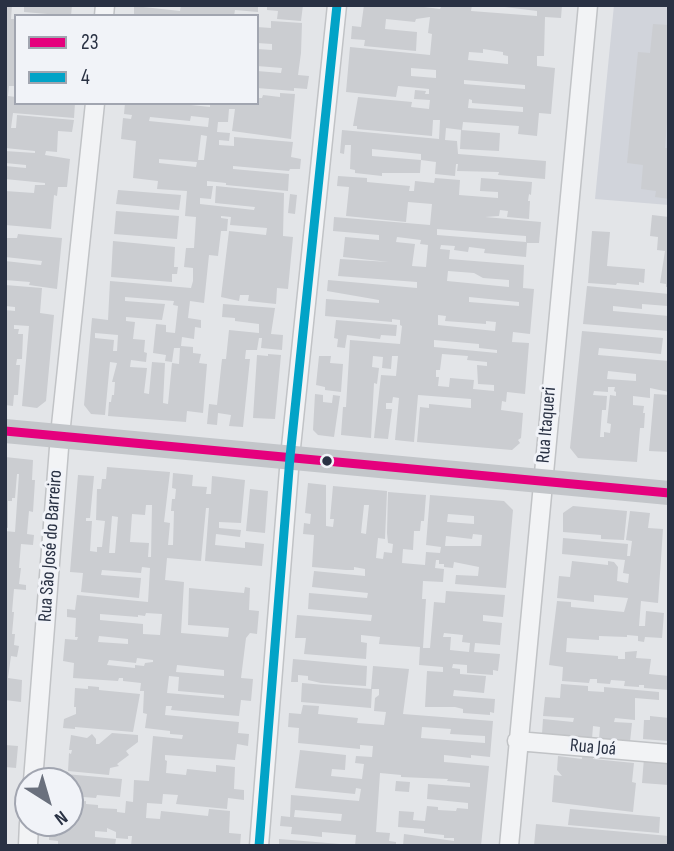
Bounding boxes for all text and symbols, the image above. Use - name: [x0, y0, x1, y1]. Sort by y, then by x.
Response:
- legend: [14, 14, 259, 105]
- text: 23: [81, 30, 99, 55]
- text: 4: [81, 65, 90, 90]
- street label: Rua Itaqueri: [532, 386, 562, 464]
- unlabelled marker: [320, 454, 334, 468]
- street label: Rua São José do Barreiro: [34, 469, 68, 623]
- street label: Rua Joá: [569, 735, 617, 761]
- north arrow: [14, 767, 84, 837]
- text: N: [50, 805, 72, 830]

